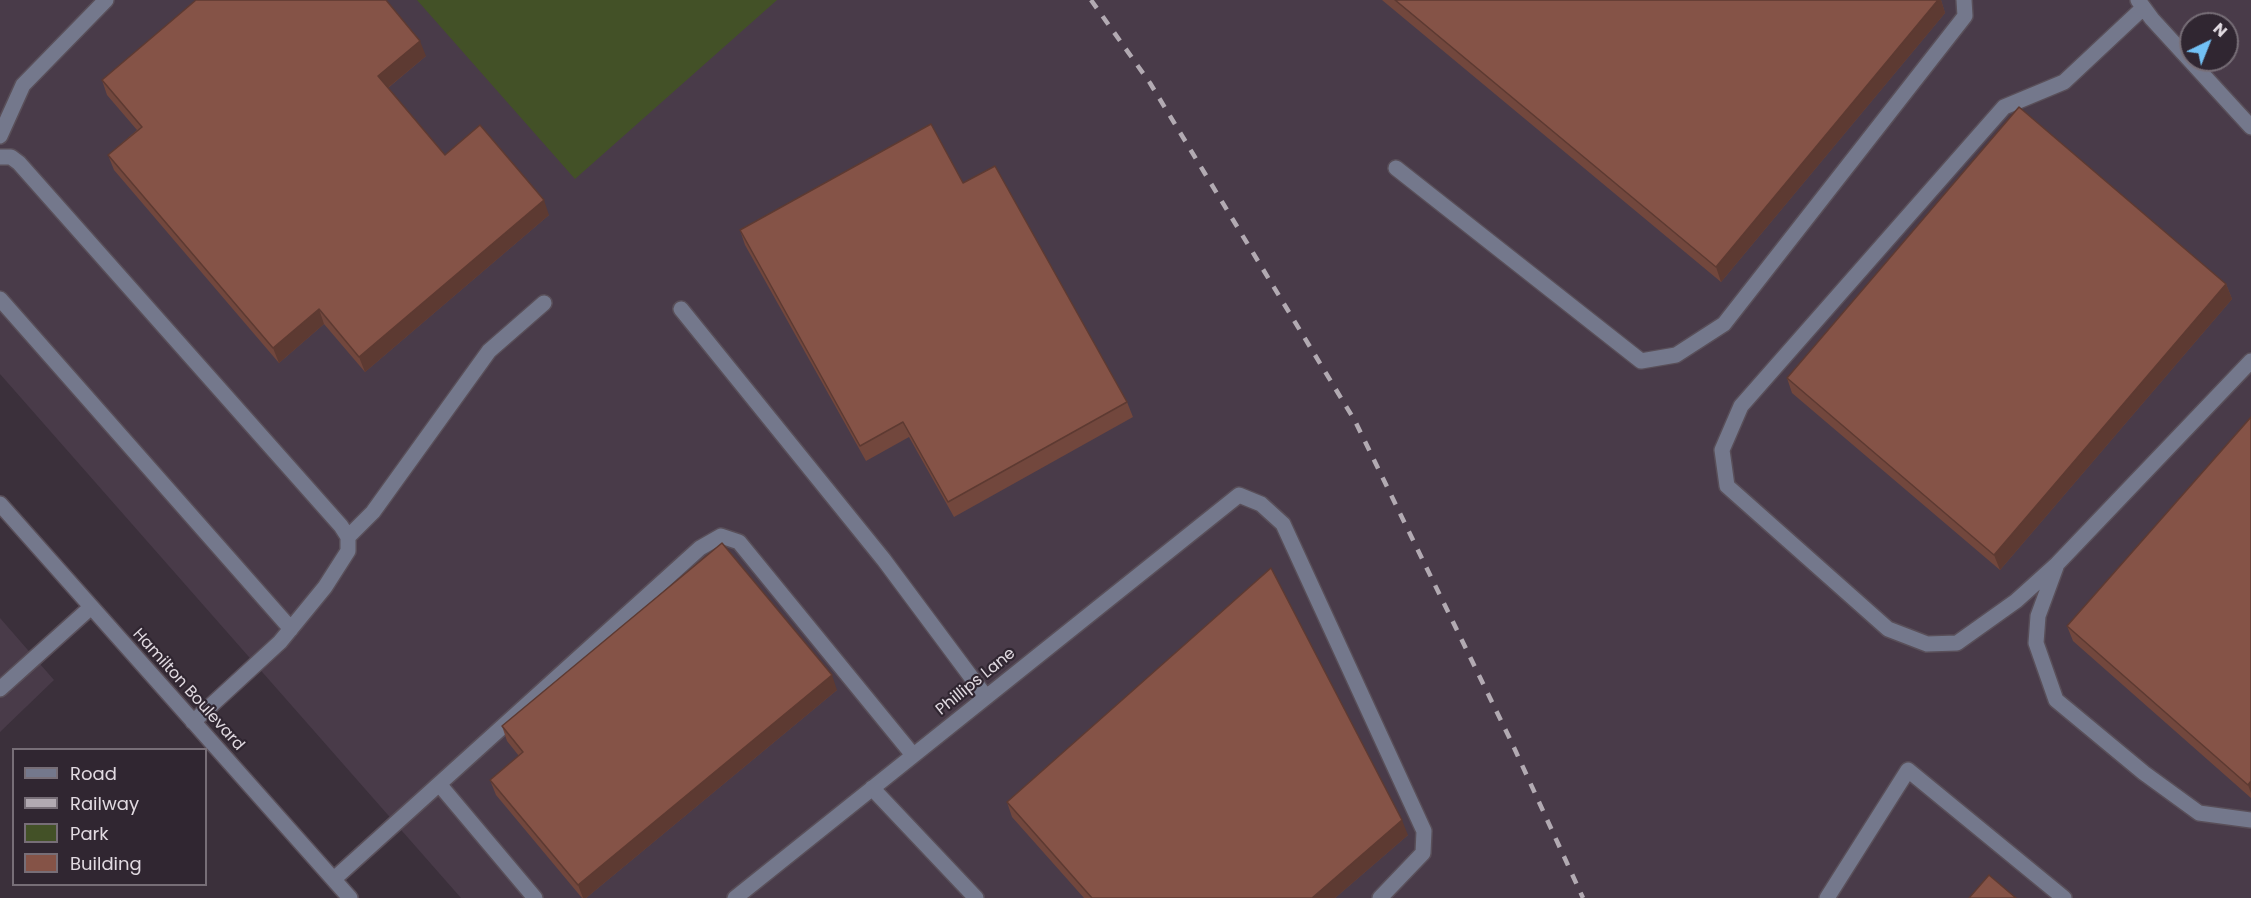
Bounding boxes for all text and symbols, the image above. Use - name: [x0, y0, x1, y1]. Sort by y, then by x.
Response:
- north arrow: [2179, 12, 2239, 72]
- text: N: [2208, 17, 2232, 42]
- street label: Hamilton Boulevard: [128, 625, 248, 755]
- street label: Phillips Lane: [932, 644, 1020, 720]
- legend: [12, 748, 207, 886]
- text: Road: [70, 761, 117, 786]
- text: Railway: [70, 791, 139, 816]
- text: Park: [70, 821, 109, 846]
- text: Building: [70, 851, 142, 876]

